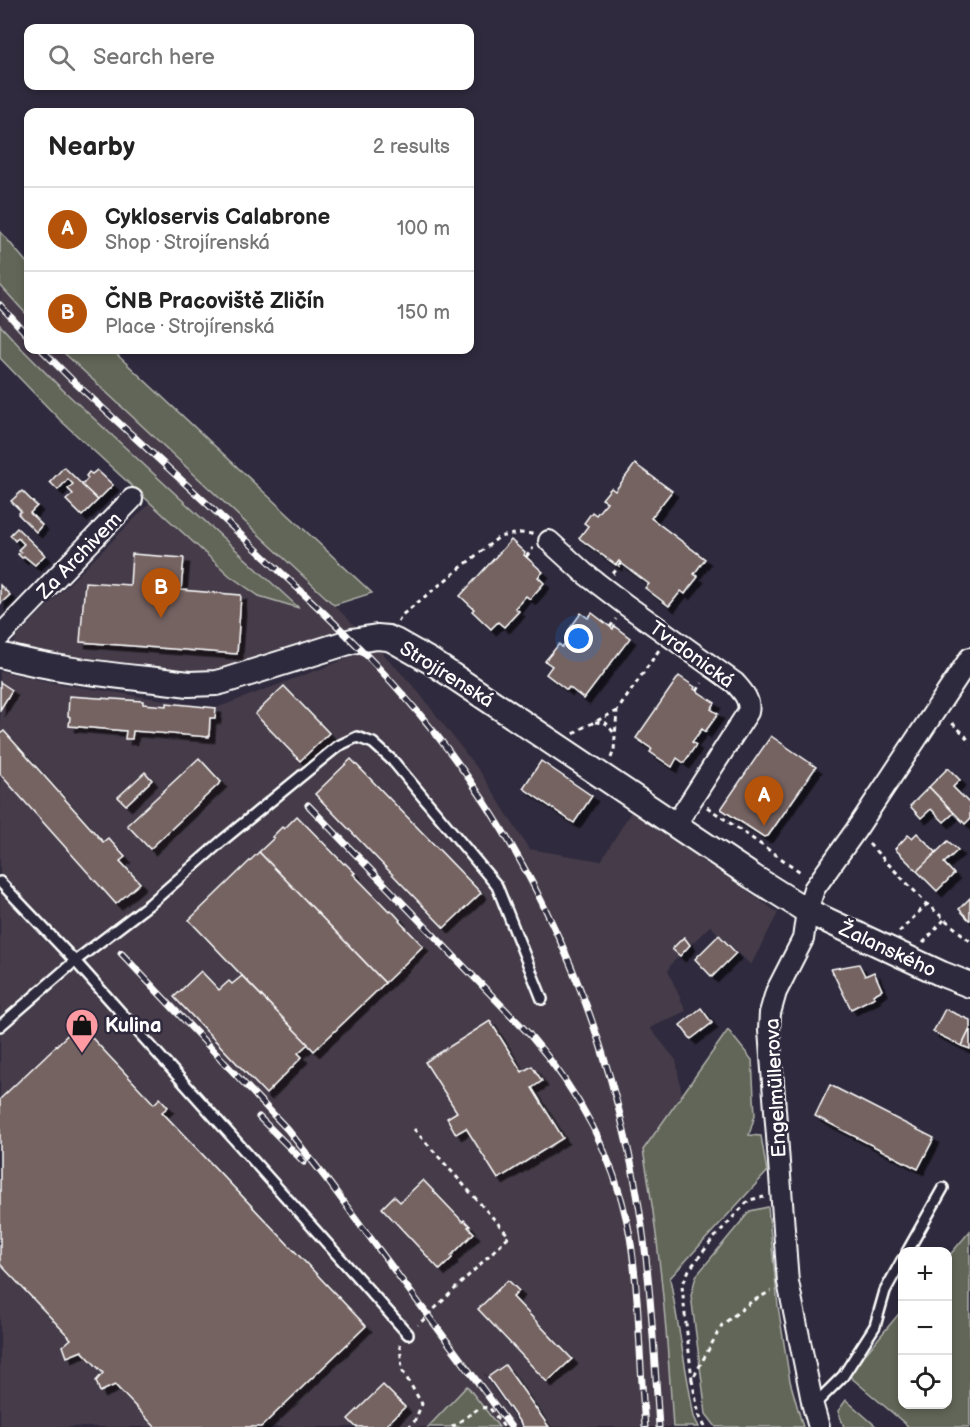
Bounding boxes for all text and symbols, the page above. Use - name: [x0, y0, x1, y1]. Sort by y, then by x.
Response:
- search box: [24, 24, 474, 90]
- icon: search: [45, 41, 78, 74]
- text: Search here: [93, 44, 215, 71]
- text: Nearby: [48, 132, 135, 163]
- text: 2 results: [373, 135, 450, 159]
- text: Cykloservis Calabrone: [105, 204, 330, 231]
- text: A: [61, 217, 74, 241]
- text: 100 m: [397, 217, 450, 241]
- text: Shop · Strojírenská: [105, 231, 270, 255]
- text: ČNB Pracoviště Zličín: [105, 288, 325, 315]
- text: B: [60, 301, 75, 325]
- text: 150 m: [397, 301, 450, 325]
- text: Place · Strojírenská: [105, 315, 275, 339]
- street label: Za Archivem: [32, 507, 127, 605]
- pin: B: [142, 568, 180, 618]
- street label: Tvrdonická: [644, 616, 738, 694]
- your location: [564, 624, 593, 653]
- street label: Strojírenská: [395, 637, 498, 713]
- pin: A: [744, 776, 783, 826]
- street label: Žalanského: [834, 916, 940, 983]
- shop icon: Kulina: [64, 1007, 100, 1054]
- place label: Kulina: [105, 1014, 161, 1038]
- street label: Engelmüllerova: [760, 1018, 792, 1158]
- map controls: [898, 1247, 952, 1409]
- button: +: [898, 1247, 952, 1301]
- button: −: [898, 1301, 952, 1355]
- button: locate: [898, 1355, 952, 1409]

